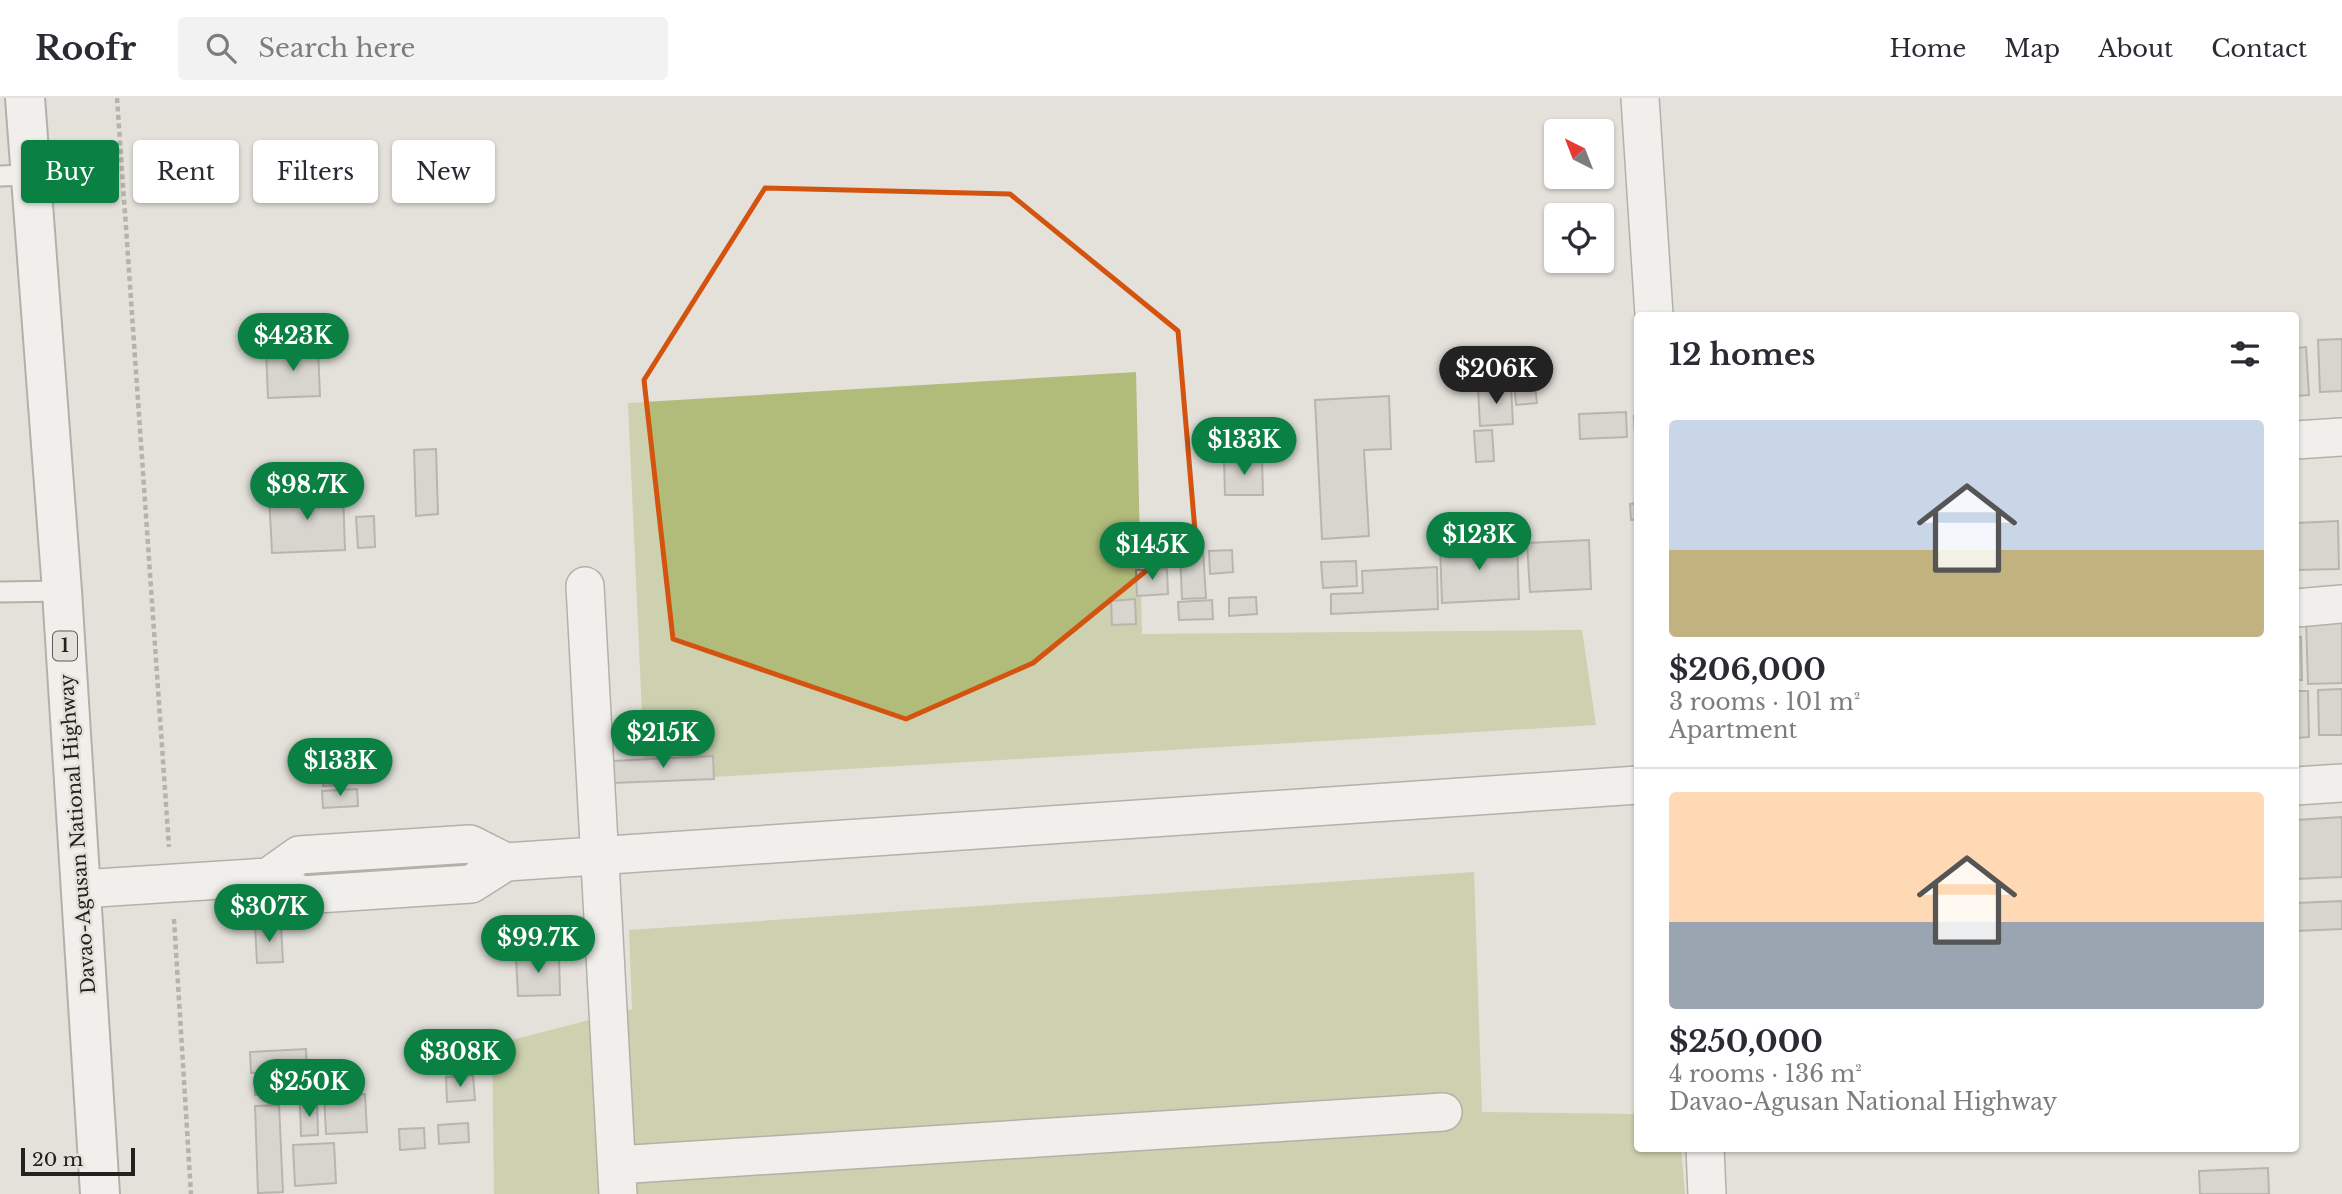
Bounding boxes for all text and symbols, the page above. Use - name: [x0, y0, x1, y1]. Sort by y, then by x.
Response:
- search box: [178, 17, 668, 80]
- text: Roofr: [35, 28, 136, 69]
- icon: search: [202, 29, 240, 67]
- text: Search here: [258, 32, 416, 64]
- text: Home: [1890, 34, 1966, 63]
- text: Map: [2004, 34, 2060, 63]
- text: About: [2098, 34, 2173, 63]
- text: Contact: [2211, 34, 2307, 63]
- north arrow: [1544, 119, 1614, 189]
- map controls: [1544, 119, 1614, 273]
- chip: Buy: [21, 140, 119, 203]
- chip: Rent: [133, 140, 239, 203]
- chip: Filters: [253, 140, 378, 203]
- chip: New: [392, 140, 495, 203]
- button: locate: [1544, 203, 1614, 273]
- pin: $423K: [244, 314, 342, 373]
- text: $423K: [254, 322, 332, 350]
- icon: filters: [2226, 335, 2264, 373]
- text: 12 homes: [1669, 336, 1816, 373]
- pin: $206K: [1447, 346, 1545, 406]
- text: $206K: [1455, 355, 1537, 383]
- pin: $133K: [1195, 418, 1293, 477]
- text: $133K: [1207, 426, 1281, 454]
- pin: $98.7K: [250, 462, 364, 522]
- icon: home: [1904, 465, 2030, 591]
- text: $98.7K: [266, 471, 348, 499]
- pin: $123K: [1430, 512, 1528, 572]
- text: $123K: [1442, 521, 1516, 549]
- pin: $145K: [1103, 522, 1201, 582]
- text: $145K: [1116, 531, 1188, 559]
- road number: 1: [53, 632, 77, 660]
- text: $206,000: [1669, 651, 1826, 688]
- street label: Davao-Agusan National Highway: [55, 673, 100, 995]
- text: 3 rooms · 101 m²: [1669, 688, 1860, 716]
- pin: $215K: [614, 710, 712, 770]
- text: Apartment: [1669, 716, 1797, 744]
- text: $215K: [627, 719, 699, 747]
- pin: $133K: [291, 738, 389, 798]
- text: $133K: [303, 747, 377, 775]
- icon: home: [1904, 837, 2030, 963]
- pin: $307K: [220, 884, 318, 944]
- text: $307K: [230, 893, 308, 921]
- pin: $99.7K: [481, 916, 595, 975]
- text: $99.7K: [497, 924, 579, 952]
- text: $250,000: [1669, 1023, 1823, 1060]
- pin: $308K: [411, 1030, 509, 1089]
- text: $308K: [420, 1038, 500, 1066]
- pin: $250K: [260, 1060, 358, 1119]
- text: 4 rooms · 136 m²: [1669, 1060, 1862, 1088]
- text: $250K: [269, 1068, 349, 1096]
- text: Davao-Agusan National Highway: [1669, 1088, 2057, 1116]
- scale bar: [21, 1145, 135, 1177]
- text: 20 m: [32, 1148, 83, 1171]

